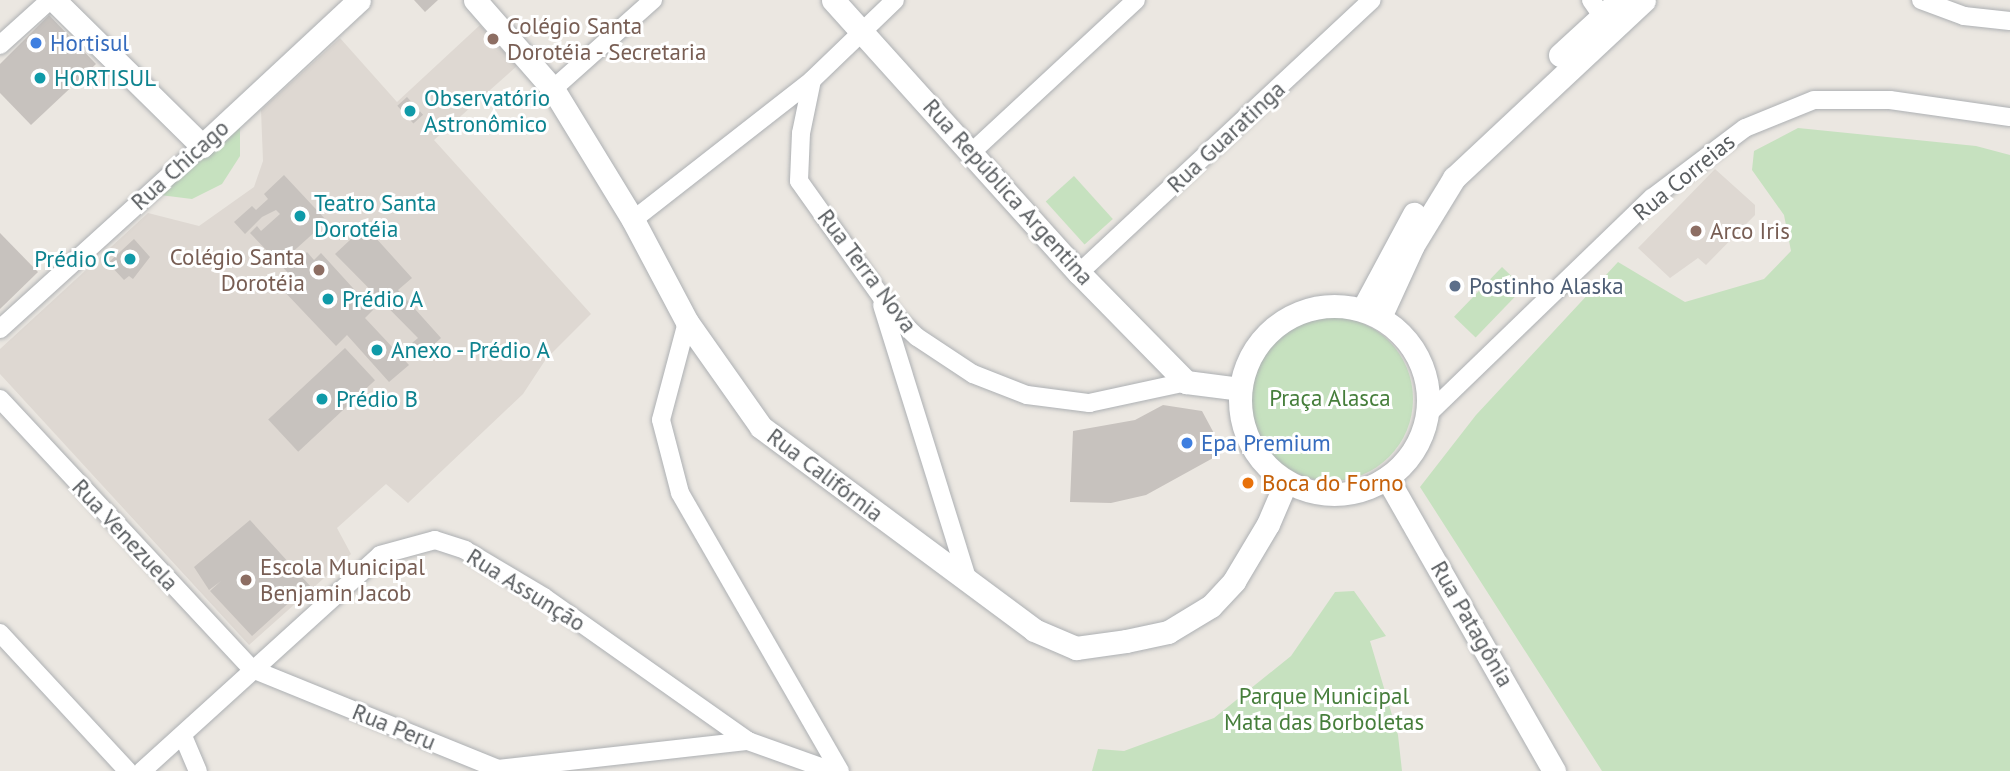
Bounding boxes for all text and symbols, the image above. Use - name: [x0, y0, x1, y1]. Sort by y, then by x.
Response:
- place label: Colégio Santa Dorotéia - Secretaria: [507, 12, 710, 66]
- place label: Hortisul: [50, 29, 129, 57]
- marker: Colégio Santa Dorotéia - Secretaria: [485, 31, 501, 47]
- marker: Hortisul: [28, 35, 44, 51]
- place label: HORTISUL: [54, 64, 156, 92]
- marker: HORTISUL: [32, 70, 48, 86]
- street label: Rua Guaratinga: [1161, 75, 1291, 199]
- place label: Observatório Astronômico: [424, 84, 550, 138]
- street label: Rua República Argentina: [917, 93, 1099, 291]
- marker: Observatório Astronômico: [402, 103, 418, 119]
- street label: Rua Chicago: [126, 114, 234, 216]
- street label: Rua Correias: [1628, 128, 1740, 226]
- place label: Teatro Santa Dorotéia: [314, 189, 436, 243]
- street label: Rua Terra Nova: [811, 204, 923, 338]
- marker: Teatro Santa Dorotéia: [292, 208, 308, 224]
- place label: Arco Iris: [1710, 217, 1790, 245]
- marker: Arco Iris: [1688, 223, 1704, 239]
- place label: Colégio Santa Dorotéia: [170, 243, 305, 297]
- place label: Prédio C: [34, 245, 116, 273]
- marker: Prédio C: [122, 251, 138, 267]
- marker: Colégio Santa Dorotéia: [311, 262, 327, 278]
- place label: Postinho Alaska: [1469, 272, 1624, 300]
- marker: Postinho Alaska: [1447, 278, 1463, 294]
- place label: Prédio A: [342, 285, 424, 313]
- marker: Prédio A: [320, 291, 336, 307]
- place label: Anexo - Prédio A: [391, 336, 554, 364]
- marker: Anexo - Prédio A: [369, 342, 385, 358]
- park label: Praça Alasca: [1269, 384, 1391, 412]
- place label: Prédio B: [336, 385, 418, 413]
- marker: Prédio B: [314, 391, 330, 407]
- street label: Rua Califórnia: [762, 423, 888, 527]
- place label: Epa Premium: [1201, 429, 1331, 457]
- marker: Epa Premium: [1179, 435, 1195, 451]
- place label: Boca do Forno: [1262, 469, 1403, 497]
- street label: Rua Venezuela: [66, 473, 184, 597]
- marker: Boca do Forno: [1240, 475, 1256, 491]
- street label: Rua Assunção: [461, 542, 591, 638]
- place label: Escola Municipal Benjamin Jacob: [260, 553, 425, 607]
- street label: Rua Patagônia: [1425, 556, 1519, 692]
- marker: Escola Municipal Benjamin Jacob: [238, 572, 254, 588]
- park label: Parque Municipal Mata das Borboletas: [1224, 682, 1424, 736]
- street label: Rua Peru: [348, 698, 440, 756]

